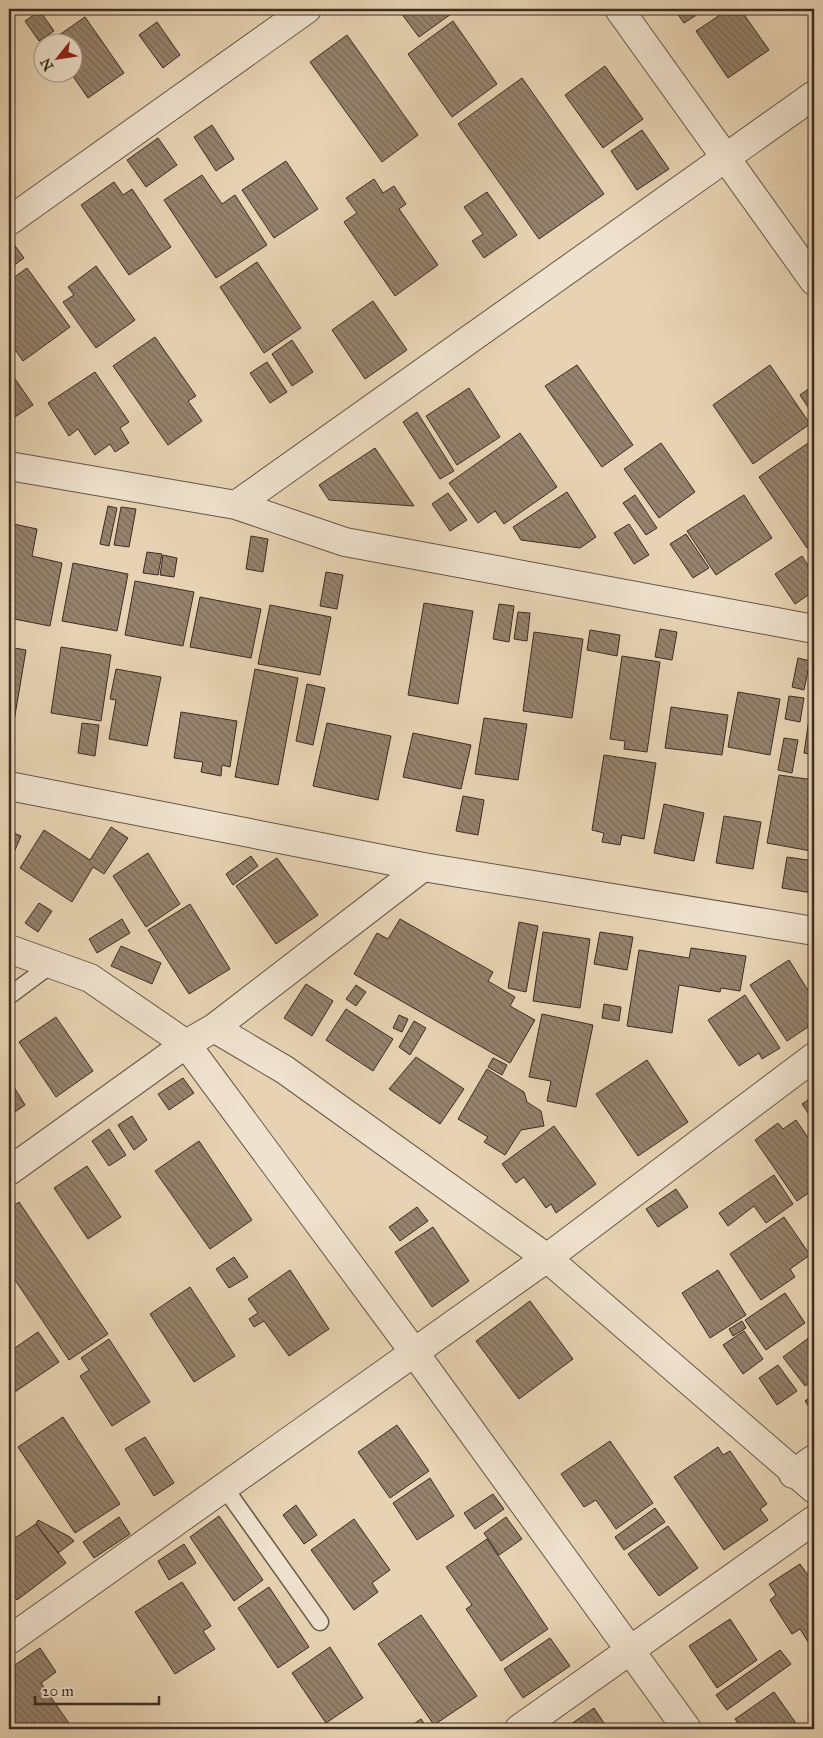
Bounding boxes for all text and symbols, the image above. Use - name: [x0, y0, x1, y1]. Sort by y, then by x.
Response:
- north arrow: [32, 32, 82, 82]
- text: N: [37, 55, 58, 74]
- scale bar: [35, 1673, 159, 1705]
- text: 20 m: [42, 1682, 74, 1700]

